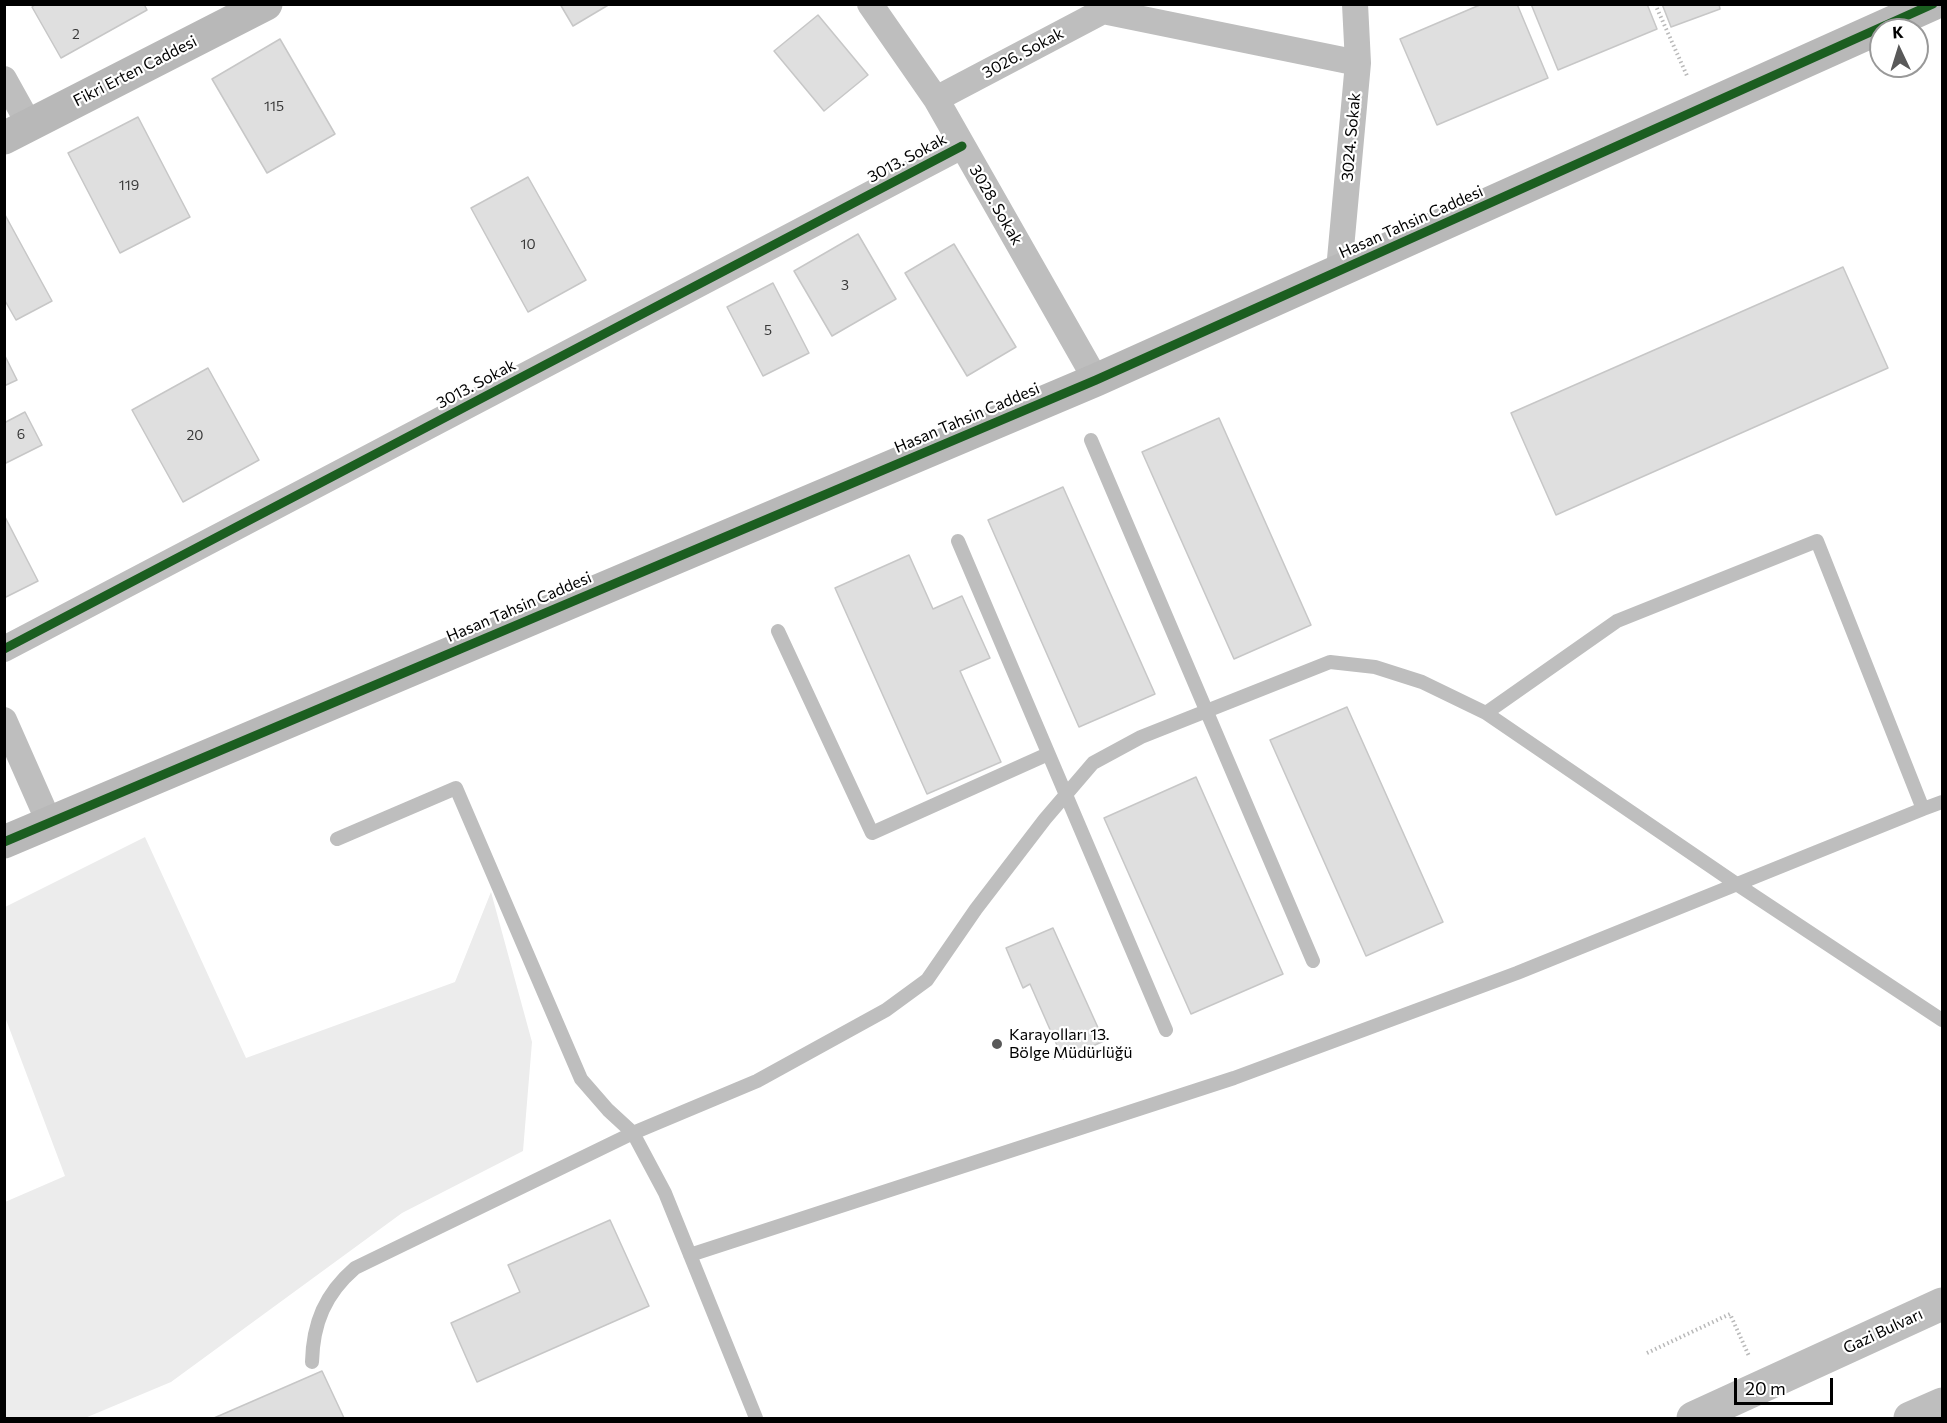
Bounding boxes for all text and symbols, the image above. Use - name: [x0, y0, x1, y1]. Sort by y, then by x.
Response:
- north arrow: [1869, 18, 1929, 78]
- text: K: [1892, 22, 1904, 41]
- street label: 3026. Sokak: [979, 24, 1067, 82]
- house number: 2: [72, 26, 80, 42]
- street label: Fikri Erten Caddesi: [70, 32, 200, 110]
- street label: 3024. Sokak: [1338, 92, 1364, 182]
- house number: 115: [264, 98, 284, 114]
- street label: 3013. Sokak: [864, 129, 950, 187]
- street label: 3028. Sokak: [965, 162, 1027, 248]
- house number: 119: [119, 177, 139, 193]
- street label: Hasan Tahsin Caddesi: [1336, 182, 1486, 262]
- house number: 10: [520, 236, 536, 252]
- house number: 3: [841, 277, 849, 293]
- house number: 5: [764, 322, 772, 338]
- street label: 3013. Sokak: [433, 355, 519, 413]
- street label: Hasan Tahsin Caddesi: [891, 379, 1043, 457]
- house number: 6: [17, 426, 25, 442]
- house number: 20: [187, 427, 203, 443]
- street label: Hasan Tahsin Caddesi: [443, 568, 595, 646]
- place label: Karayolları 13. Bölge Müdürlüğü: [1009, 1025, 1132, 1063]
- marker: Karayolları 13. Bölge Müdürlüğü: [990, 1037, 1004, 1051]
- street label: Gazi Bulvarı: [1840, 1304, 1926, 1358]
- scale bar: [1737, 1366, 1836, 1404]
- text: 20 m: [1745, 1377, 1786, 1399]

